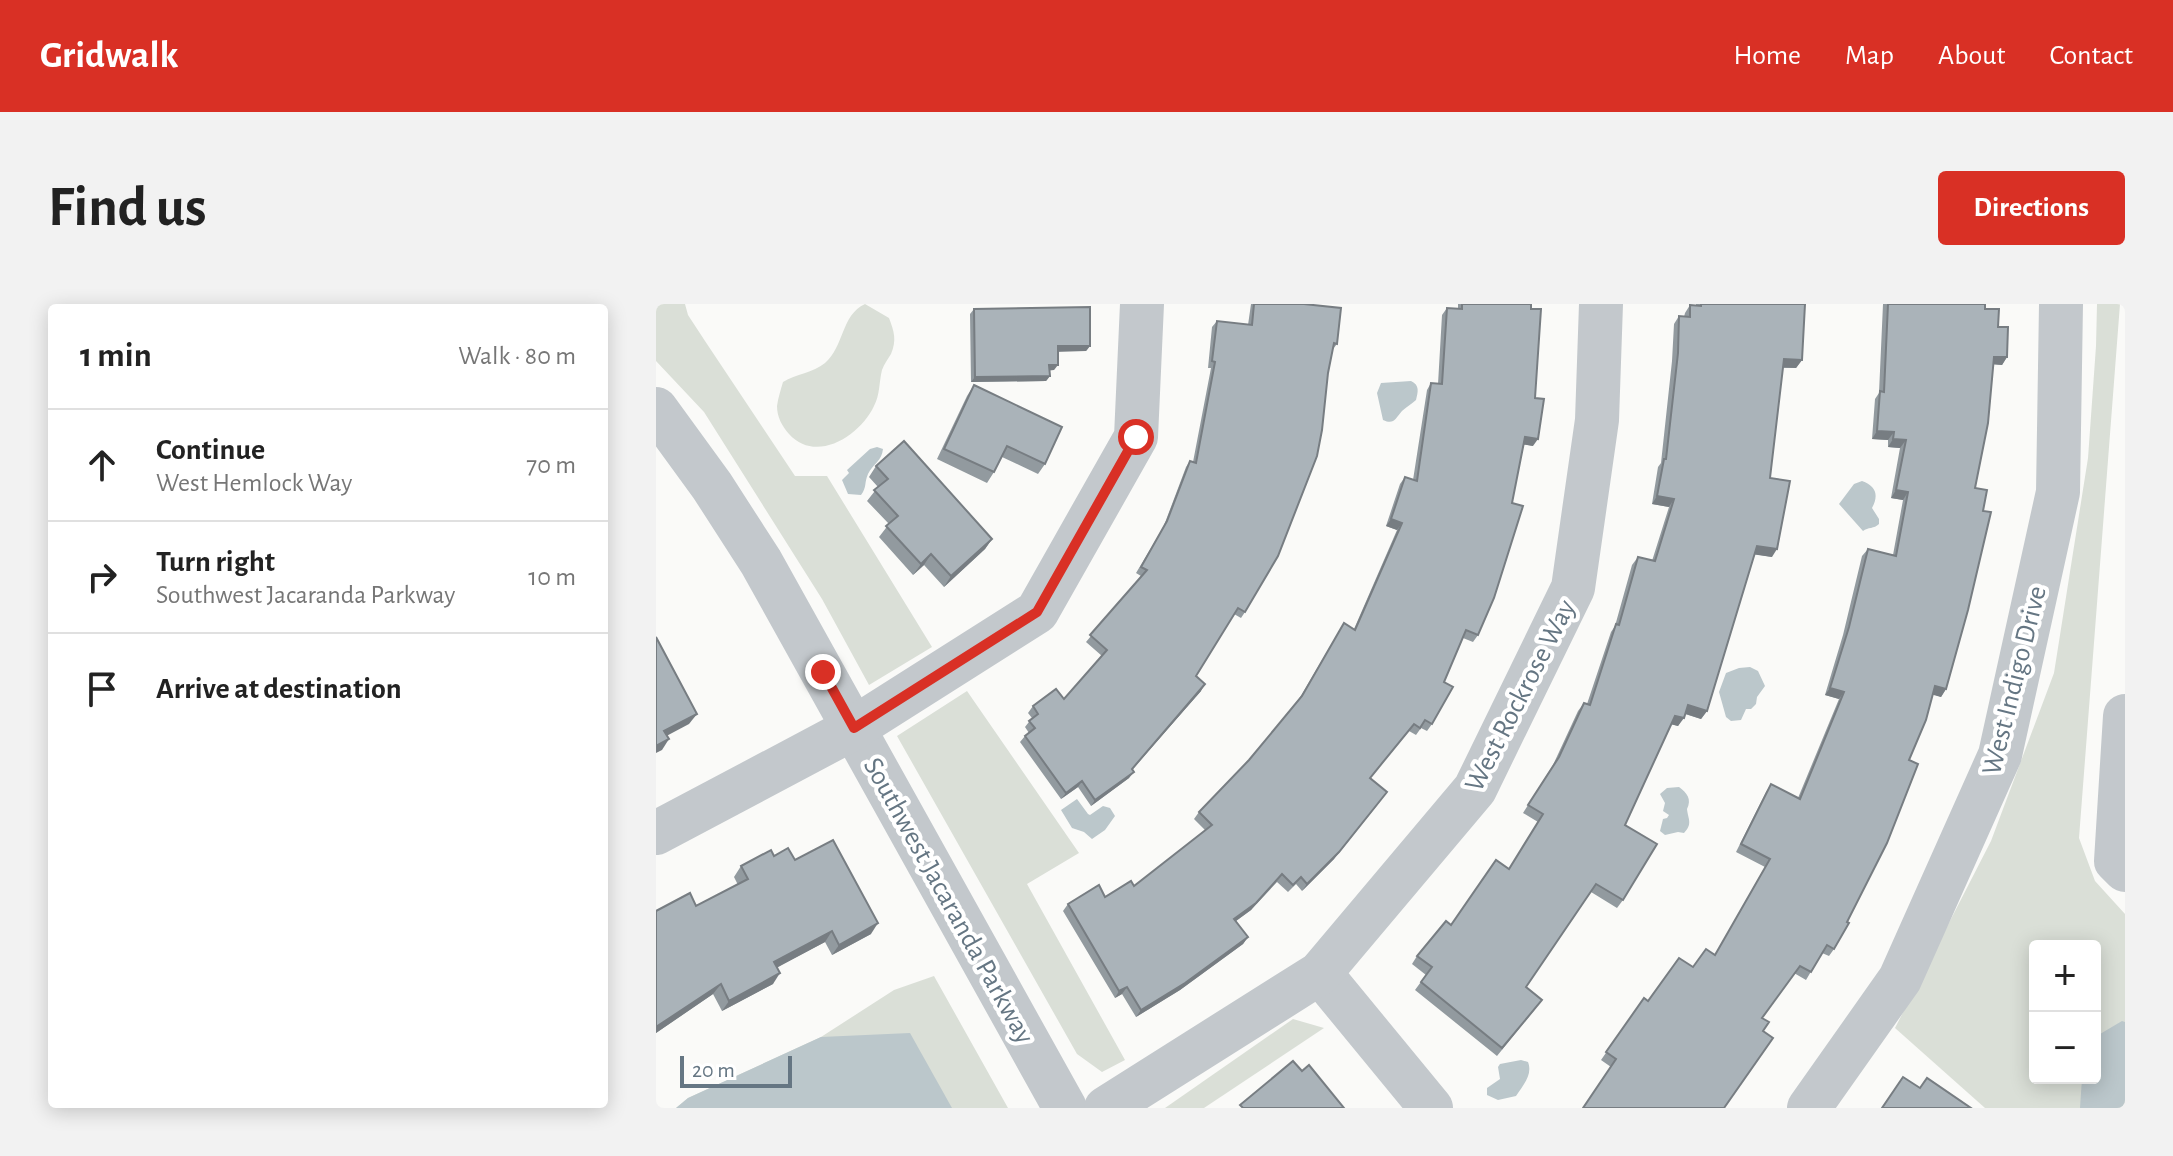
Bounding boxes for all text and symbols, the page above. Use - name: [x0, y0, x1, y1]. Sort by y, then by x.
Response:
- text: Gridwalk: [40, 37, 178, 75]
- text: Home: [1734, 42, 1801, 70]
- text: Map: [1845, 42, 1894, 70]
- text: About: [1938, 42, 2006, 70]
- text: Contact: [2050, 42, 2133, 70]
- button: Directions: [1938, 171, 2125, 245]
- text: Find us: [48, 180, 206, 236]
- text: 1 min: [80, 339, 152, 373]
- text: Walk · 80 m: [458, 343, 576, 369]
- route start: [1118, 419, 1154, 455]
- text: Continue: [156, 435, 265, 465]
- icon: ahead: [80, 443, 124, 487]
- text: 70 m: [526, 452, 576, 478]
- text: West Hemlock Way: [156, 470, 352, 496]
- text: Turn right: [156, 547, 275, 577]
- icon: right: [80, 555, 124, 599]
- text: 10 m: [528, 564, 576, 590]
- text: Southwest Jacaranda Parkway: [156, 582, 455, 608]
- street label: West Indigo Drive: [1978, 583, 2052, 778]
- street label: West Rockrose Way: [1460, 595, 1581, 796]
- route end: [805, 654, 841, 690]
- icon: arrive: [80, 667, 124, 711]
- text: Arrive at destination: [156, 674, 402, 704]
- street label: Southwest Jacaranda Parkway: [858, 753, 1039, 1049]
- map controls: [2029, 940, 2101, 1084]
- button: +: [2029, 940, 2101, 1012]
- button: −: [2029, 1012, 2101, 1084]
- scale bar: [680, 1052, 792, 1088]
- text: 20 m: [692, 1059, 735, 1081]

